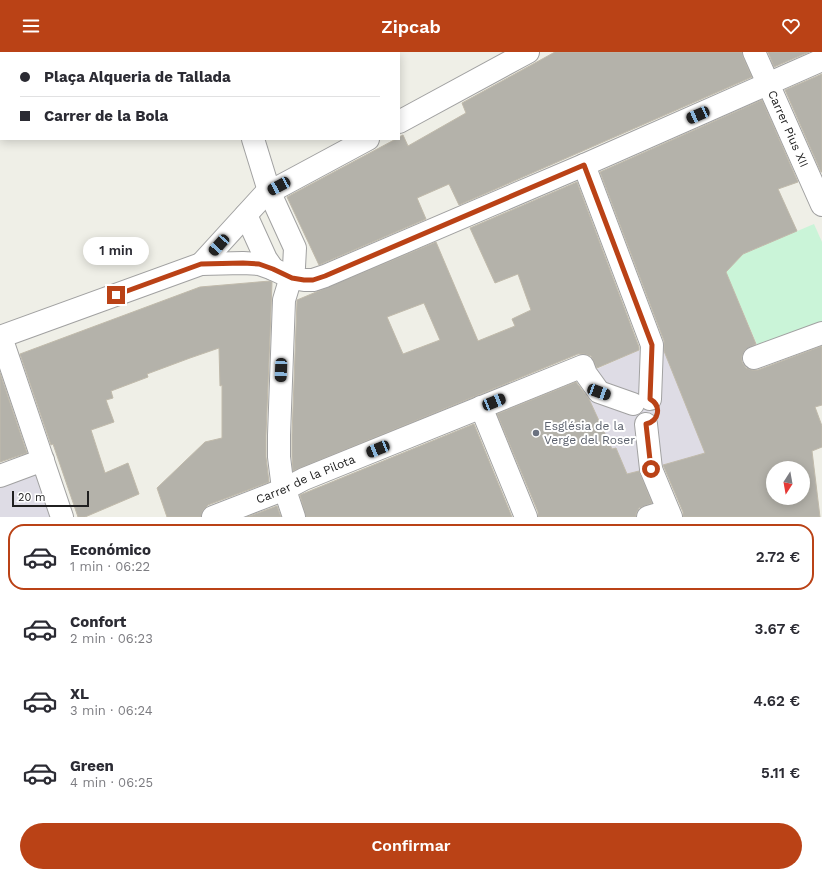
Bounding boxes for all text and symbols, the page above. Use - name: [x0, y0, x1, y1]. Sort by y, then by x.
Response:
- icon: menu: [20, 15, 42, 37]
- icon: heart: [780, 15, 802, 37]
- text: Zipcab: [381, 16, 441, 37]
- text: Plaça Alqueria de Tallada: [44, 68, 231, 86]
- street label: Carrer Pius XII: [765, 88, 811, 169]
- car: [685, 105, 711, 125]
- text: Carrer de la Bola: [44, 107, 168, 125]
- car: [266, 175, 292, 197]
- car: [207, 232, 231, 258]
- callout: 1 min: [83, 237, 149, 265]
- text: 1 min: [99, 243, 133, 258]
- route end: [107, 286, 125, 304]
- car: [275, 358, 287, 382]
- car: [586, 382, 612, 402]
- car: [481, 392, 507, 412]
- place label: Església de la Verge del Roser: [544, 419, 635, 447]
- marker: Església de la Verge del Roser: [531, 428, 541, 438]
- car: [365, 439, 391, 459]
- street label: Carrer de la Pilota: [254, 452, 357, 507]
- route start: [642, 460, 660, 478]
- north arrow: [766, 461, 810, 505]
- map controls: [766, 461, 810, 505]
- scale bar: [12, 489, 89, 508]
- text: 20 m: [18, 491, 46, 504]
- icon: car: [22, 539, 58, 575]
- text: Económico: [70, 541, 151, 559]
- text: 2.72 €: [756, 548, 800, 566]
- text: 1 min · 06:22: [70, 559, 150, 574]
- icon: car: [22, 611, 58, 647]
- text: Confort: [70, 613, 126, 631]
- text: 3.67 €: [755, 620, 800, 638]
- text: 2 min · 06:23: [70, 631, 153, 646]
- icon: car: [22, 683, 58, 719]
- text: XL: [70, 685, 89, 703]
- text: 4.62 €: [753, 692, 800, 710]
- text: 3 min · 06:24: [70, 703, 153, 718]
- icon: car: [22, 755, 58, 791]
- text: Green: [70, 757, 114, 775]
- text: 5.11 €: [761, 764, 800, 782]
- text: 4 min · 06:25: [70, 775, 153, 790]
- button: Confirmar: [20, 823, 802, 869]

